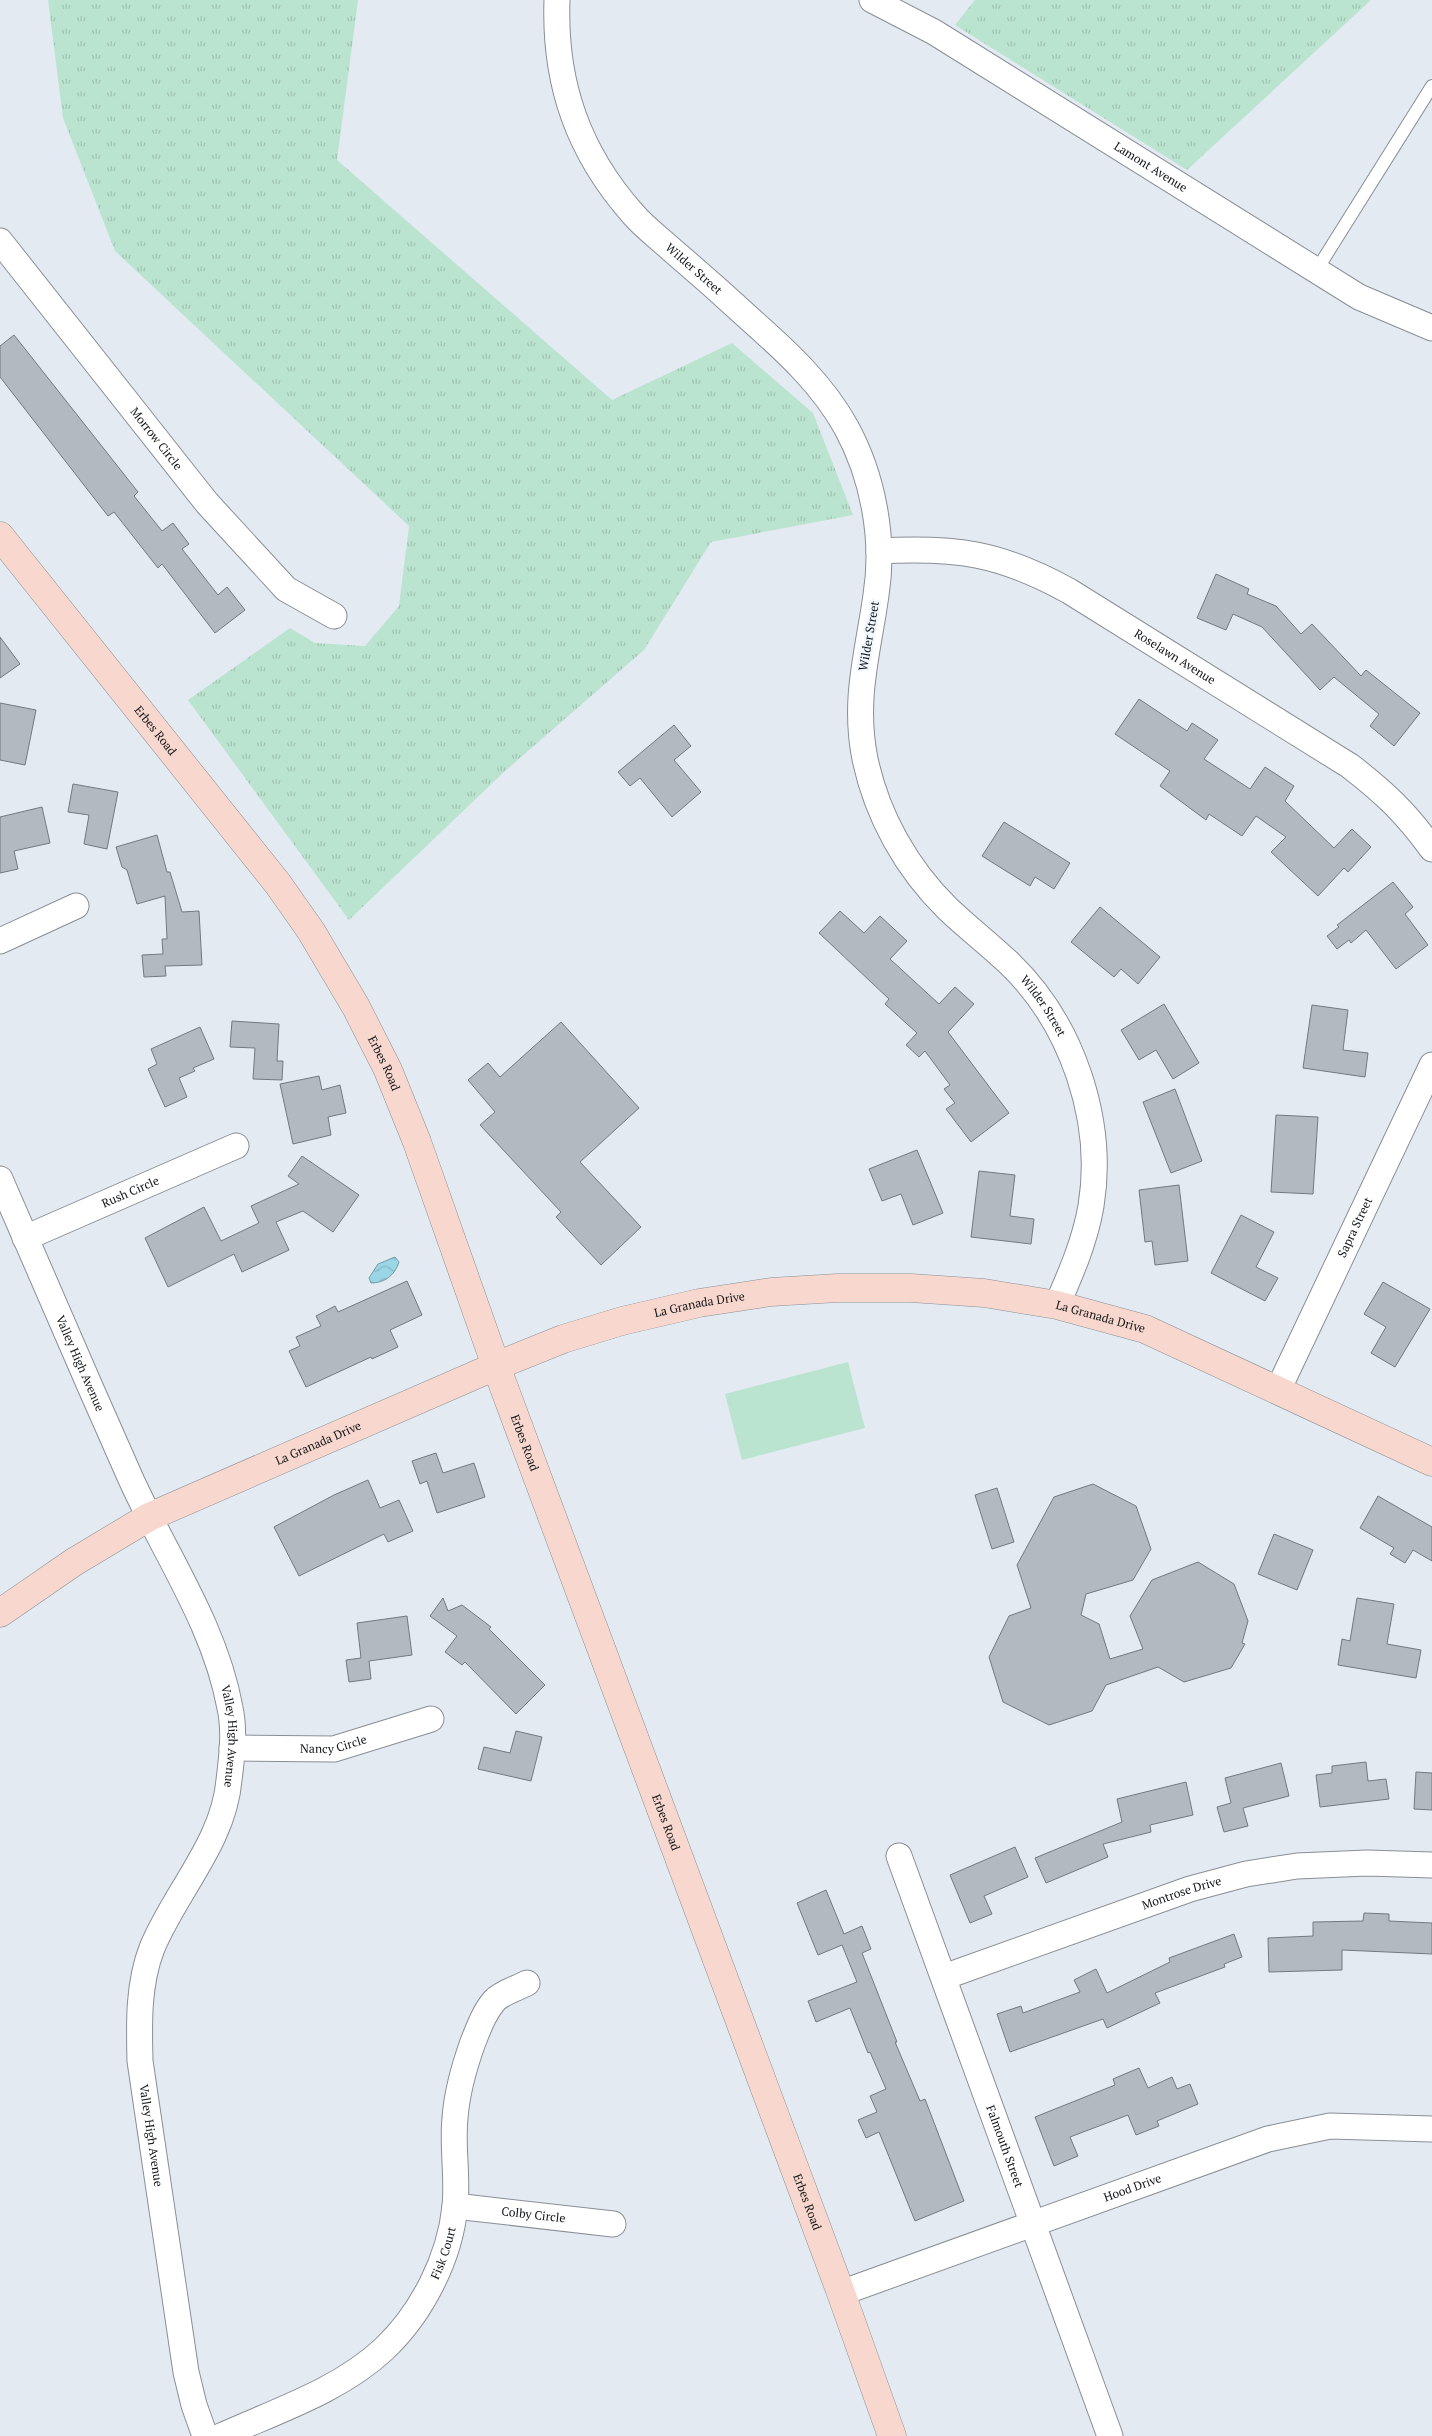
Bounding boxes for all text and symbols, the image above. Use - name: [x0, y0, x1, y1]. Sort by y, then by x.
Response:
- street label: Lamont Avenue: [1112, 138, 1190, 195]
- street label: Wilder Street: [662, 240, 726, 298]
- street label: Morrow Circle: [127, 404, 186, 473]
- street label: Wilder Street: [855, 599, 882, 672]
- street label: Roselawn Avenue: [1132, 625, 1218, 687]
- street label: Erbes Road: [131, 702, 180, 758]
- street label: Wilder Street: [1017, 972, 1070, 1039]
- street label: Erbes Road: [365, 1033, 404, 1093]
- street label: Rush Circle: [99, 1173, 161, 1211]
- street label: Sapra Street: [1334, 1194, 1376, 1260]
- street label: La Granada Drive: [653, 1288, 746, 1320]
- street label: La Granada Drive: [1054, 1297, 1147, 1336]
- street label: Valley High Avenue: [53, 1313, 108, 1413]
- street label: Erbes Road: [508, 1412, 543, 1473]
- street label: La Granada Drive: [273, 1418, 363, 1468]
- street label: Valley High Avenue: [218, 1683, 241, 1788]
- street label: Nancy Circle: [300, 1731, 368, 1756]
- street label: Erbes Road: [649, 1792, 684, 1853]
- street label: Montrose Drive: [1140, 1873, 1223, 1913]
- street label: Valley High Avenue: [137, 2083, 166, 2188]
- street label: Falmouth Street: [983, 2103, 1027, 2190]
- street label: Hood Drive: [1102, 2170, 1163, 2205]
- street label: Erbes Road: [790, 2172, 825, 2232]
- street label: Colby Circle: [501, 2203, 566, 2226]
- street label: Fisk Court: [427, 2225, 459, 2281]

